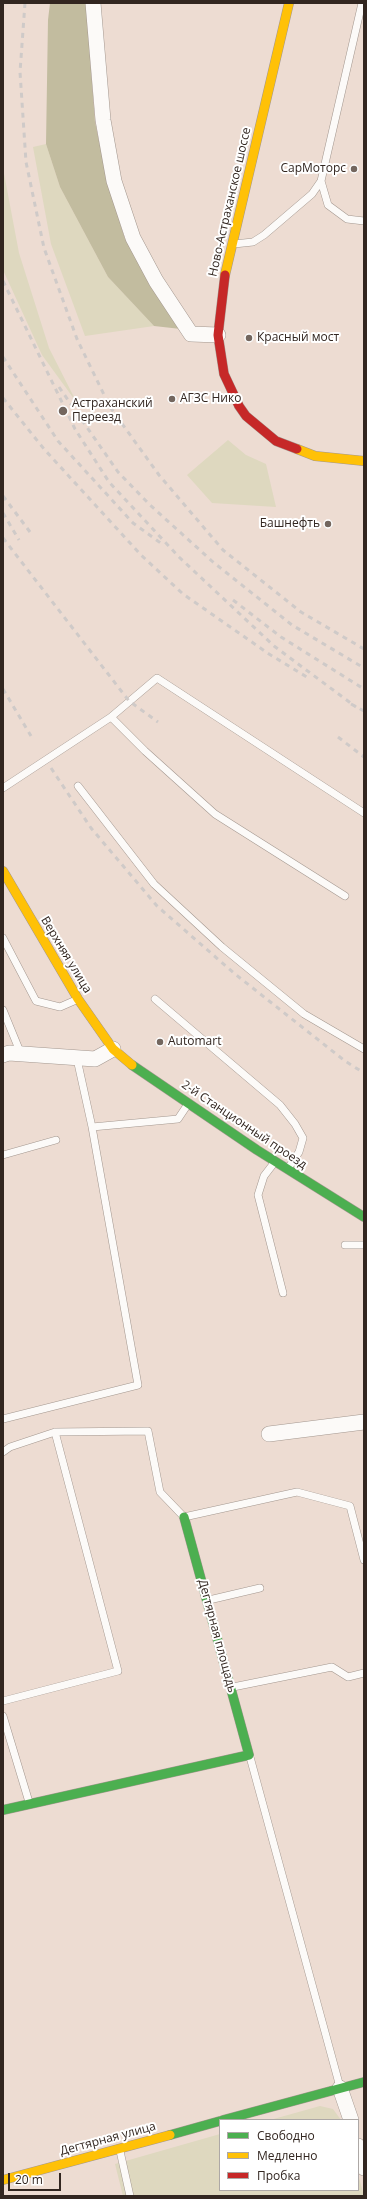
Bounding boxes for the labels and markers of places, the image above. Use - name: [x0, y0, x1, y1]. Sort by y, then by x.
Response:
- place label: СарМоторс: [280, 162, 346, 176]
- marker: СарМоторс: [349, 164, 359, 174]
- place label: Красный мост: [257, 331, 339, 345]
- marker: Красный мост: [244, 333, 254, 343]
- place label: АГЗС Нико: [180, 392, 241, 406]
- marker: АГЗС Нико: [167, 394, 177, 404]
- place label: Астраханский Переезд: [72, 397, 153, 425]
- marker: Астраханский Переезд: [57, 405, 69, 417]
- place label: Башнефть: [260, 517, 320, 531]
- marker: Башнефть: [323, 519, 333, 529]
- place label: Automart: [168, 1035, 221, 1049]
- marker: Automart: [155, 1037, 165, 1047]

